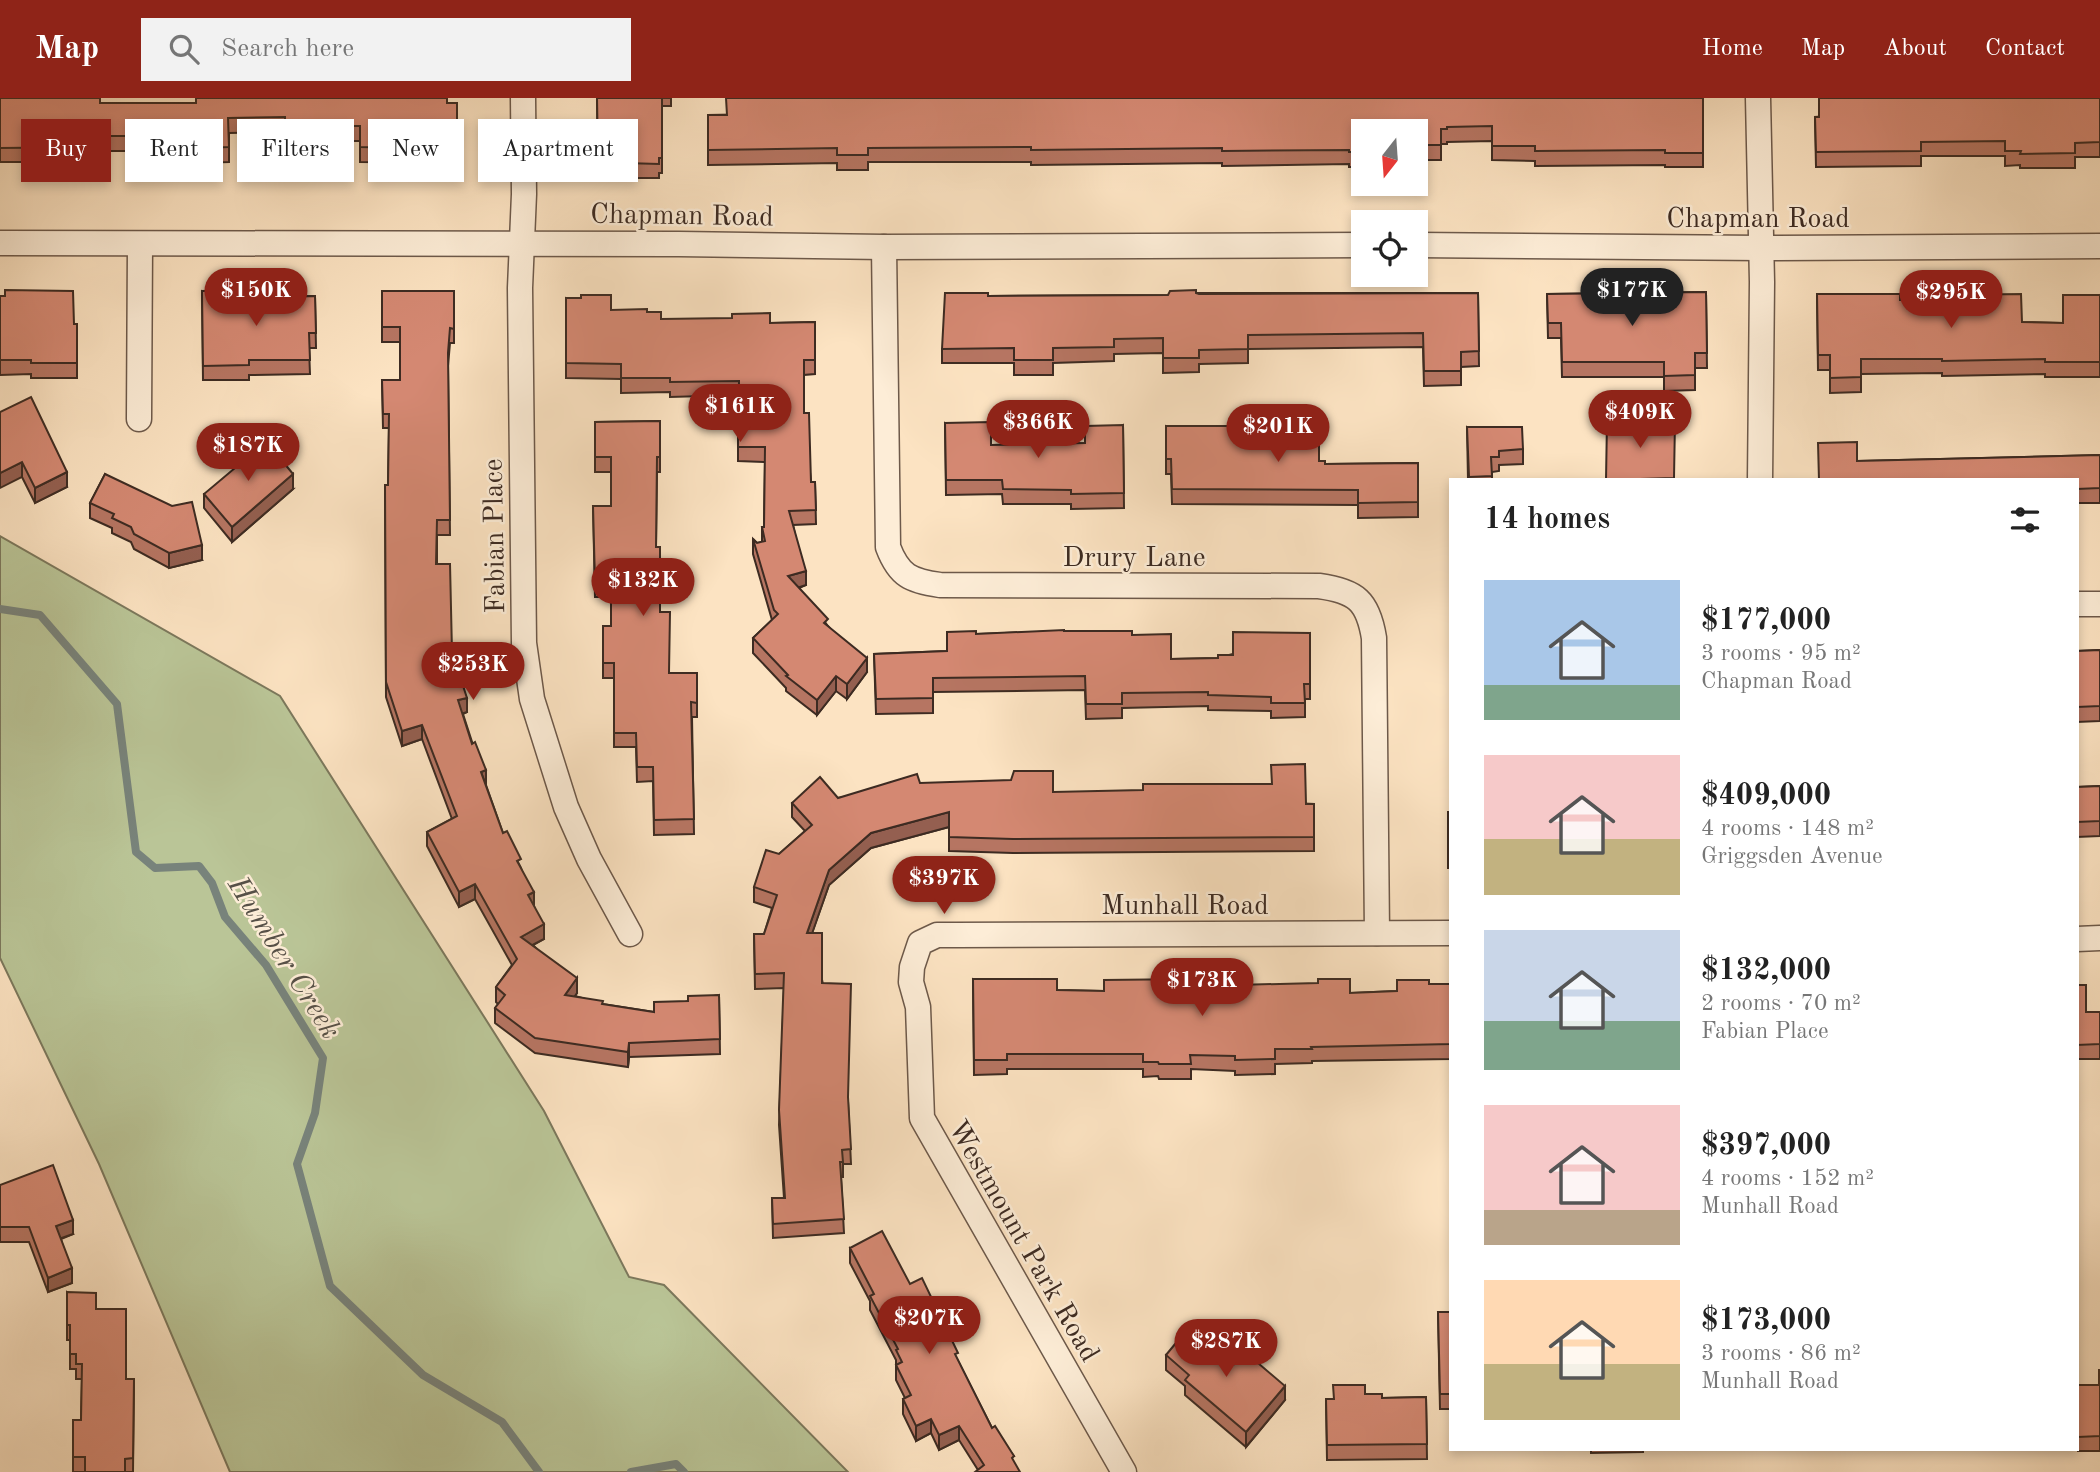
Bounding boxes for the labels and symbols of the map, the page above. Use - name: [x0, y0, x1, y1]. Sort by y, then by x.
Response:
- north arrow: [1351, 119, 1428, 196]
- street label: Chapman Road: [590, 201, 774, 233]
- street label: Chapman Road: [1666, 206, 1850, 234]
- pin: $150K: [207, 268, 305, 328]
- pin: $177K: [1583, 268, 1681, 328]
- pin: $295K: [1902, 271, 2000, 330]
- pin: $161K: [691, 384, 789, 444]
- pin: $409K: [1591, 390, 1689, 450]
- pin: $366K: [989, 400, 1087, 460]
- pin: $201K: [1229, 404, 1327, 464]
- pin: $187K: [199, 424, 297, 483]
- street label: Fabian Place: [481, 458, 511, 614]
- street label: Drury Lane: [1062, 545, 1206, 573]
- pin: $132K: [594, 559, 692, 618]
- pin: $253K: [424, 642, 522, 702]
- pin: $397K: [895, 856, 993, 916]
- water label: Humber Creek: [221, 871, 345, 1045]
- street label: Munhall Road: [1101, 893, 1269, 921]
- pin: $173K: [1153, 958, 1251, 1018]
- street label: Westmount Park Road: [942, 1116, 1103, 1367]
- pin: $207K: [880, 1296, 978, 1356]
- pin: $287K: [1177, 1320, 1275, 1379]

